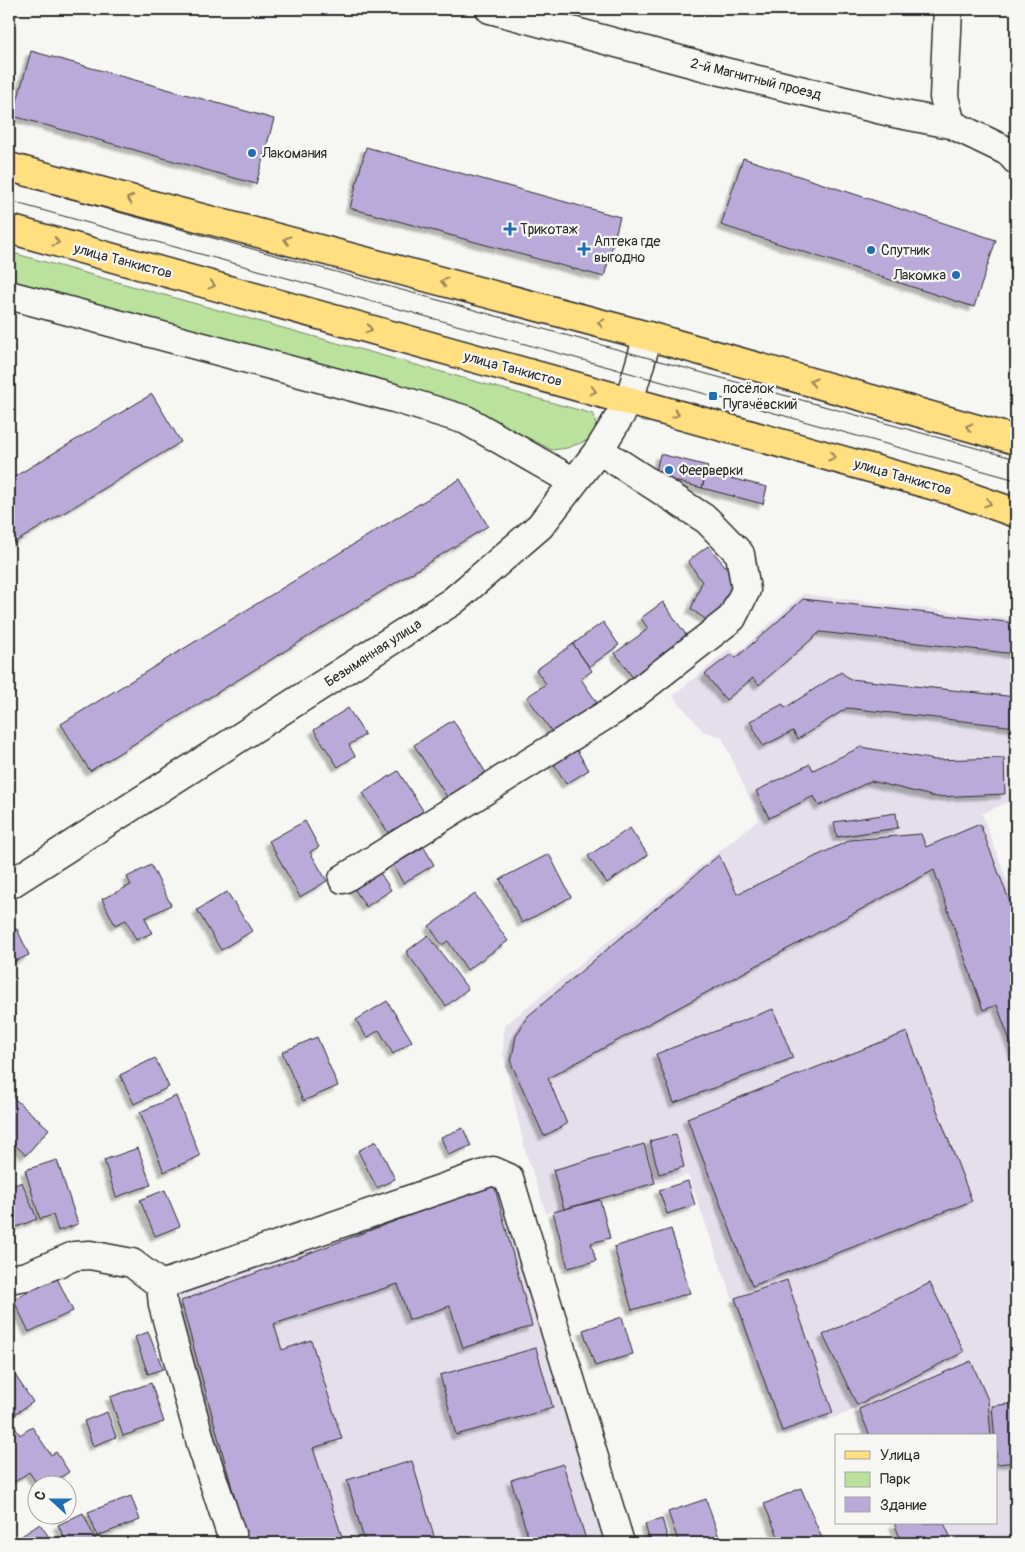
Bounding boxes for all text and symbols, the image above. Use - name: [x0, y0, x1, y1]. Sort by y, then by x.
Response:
- street label: 2-й Магнитный проезд: [689, 55, 824, 104]
- place label: Лакомания: [261, 145, 327, 162]
- marker: Лакомания: [246, 147, 258, 159]
- one-way arrow: [126, 194, 134, 204]
- place label: Трикотаж: [520, 221, 578, 238]
- marker: Трикотаж: [504, 223, 516, 235]
- place label: Аптека где выгодно: [594, 233, 661, 266]
- one-way arrow: [282, 235, 291, 246]
- one-way arrow: [51, 236, 60, 247]
- street label: улица Танкистов: [71, 239, 174, 282]
- place label: Спутник: [881, 242, 930, 259]
- marker: Аптека где выгодно: [578, 243, 590, 255]
- marker: Спутник: [865, 244, 877, 256]
- place label: Лакомка: [892, 267, 946, 284]
- marker: Лакомка: [950, 269, 962, 281]
- one-way arrow: [440, 277, 448, 287]
- one-way arrow: [208, 280, 216, 290]
- one-way arrow: [596, 318, 605, 329]
- one-way arrow: [364, 323, 373, 333]
- street label: улица Танкистов: [461, 347, 564, 390]
- one-way arrow: [809, 378, 817, 388]
- place label: посёлок Пугачёвский: [723, 380, 797, 413]
- one-way arrow: [588, 385, 597, 395]
- marker: посёлок Пугачёвский: [707, 390, 719, 402]
- one-way arrow: [671, 408, 679, 418]
- one-way arrow: [966, 422, 974, 432]
- one-way arrow: [828, 452, 836, 462]
- street label: улица Танкистов: [851, 455, 954, 499]
- place label: Феерверки: [679, 462, 743, 479]
- marker: Феерверки: [663, 464, 675, 476]
- one-way arrow: [983, 497, 992, 507]
- street label: Безымянная улица: [321, 615, 425, 691]
- legend: [835, 1434, 998, 1524]
- text: Улица: [880, 1446, 920, 1465]
- text: Парк: [880, 1470, 911, 1489]
- north arrow: [28, 1474, 78, 1524]
- text: С: [31, 1488, 50, 1503]
- text: Здание: [880, 1496, 927, 1515]

